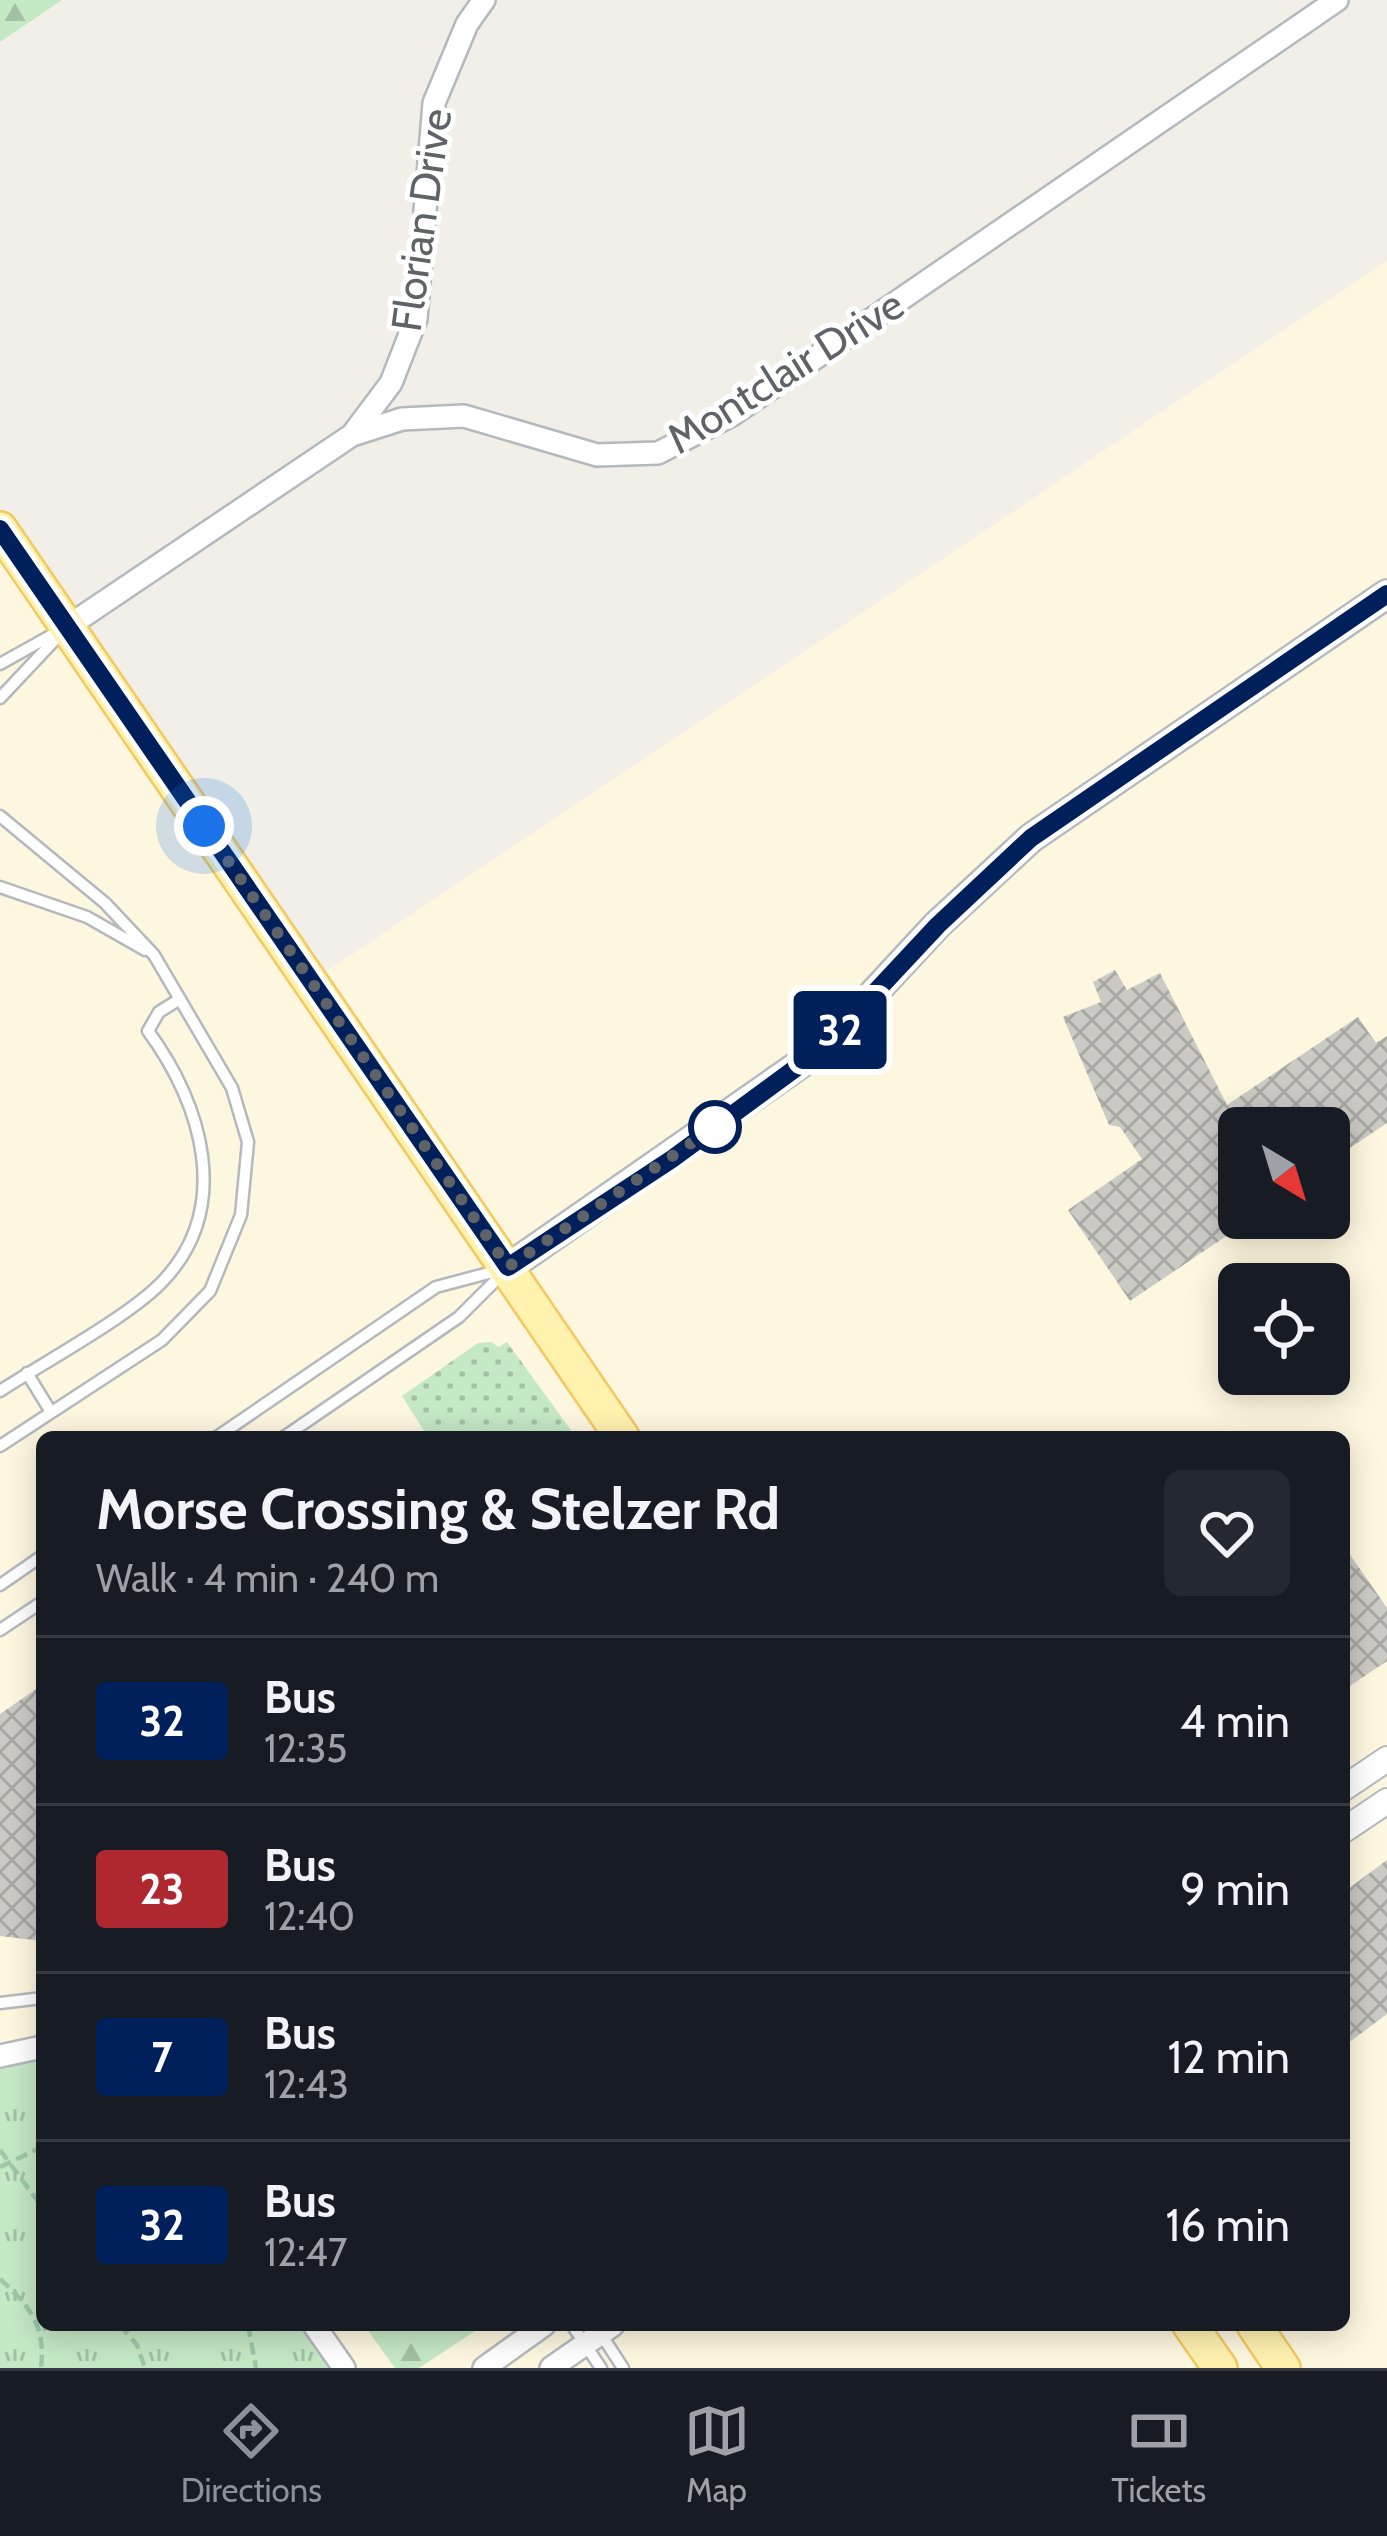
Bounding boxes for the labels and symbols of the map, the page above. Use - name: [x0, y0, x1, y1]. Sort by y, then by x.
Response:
- street label: Florian Drive: [380, 105, 462, 335]
- street label: Montclair Drive: [657, 278, 913, 464]
- your location: [174, 796, 234, 856]
- line badge: 32: [786, 991, 894, 1069]
- unlabelled marker: [690, 1102, 740, 1152]
- north arrow: [1218, 1107, 1350, 1239]

